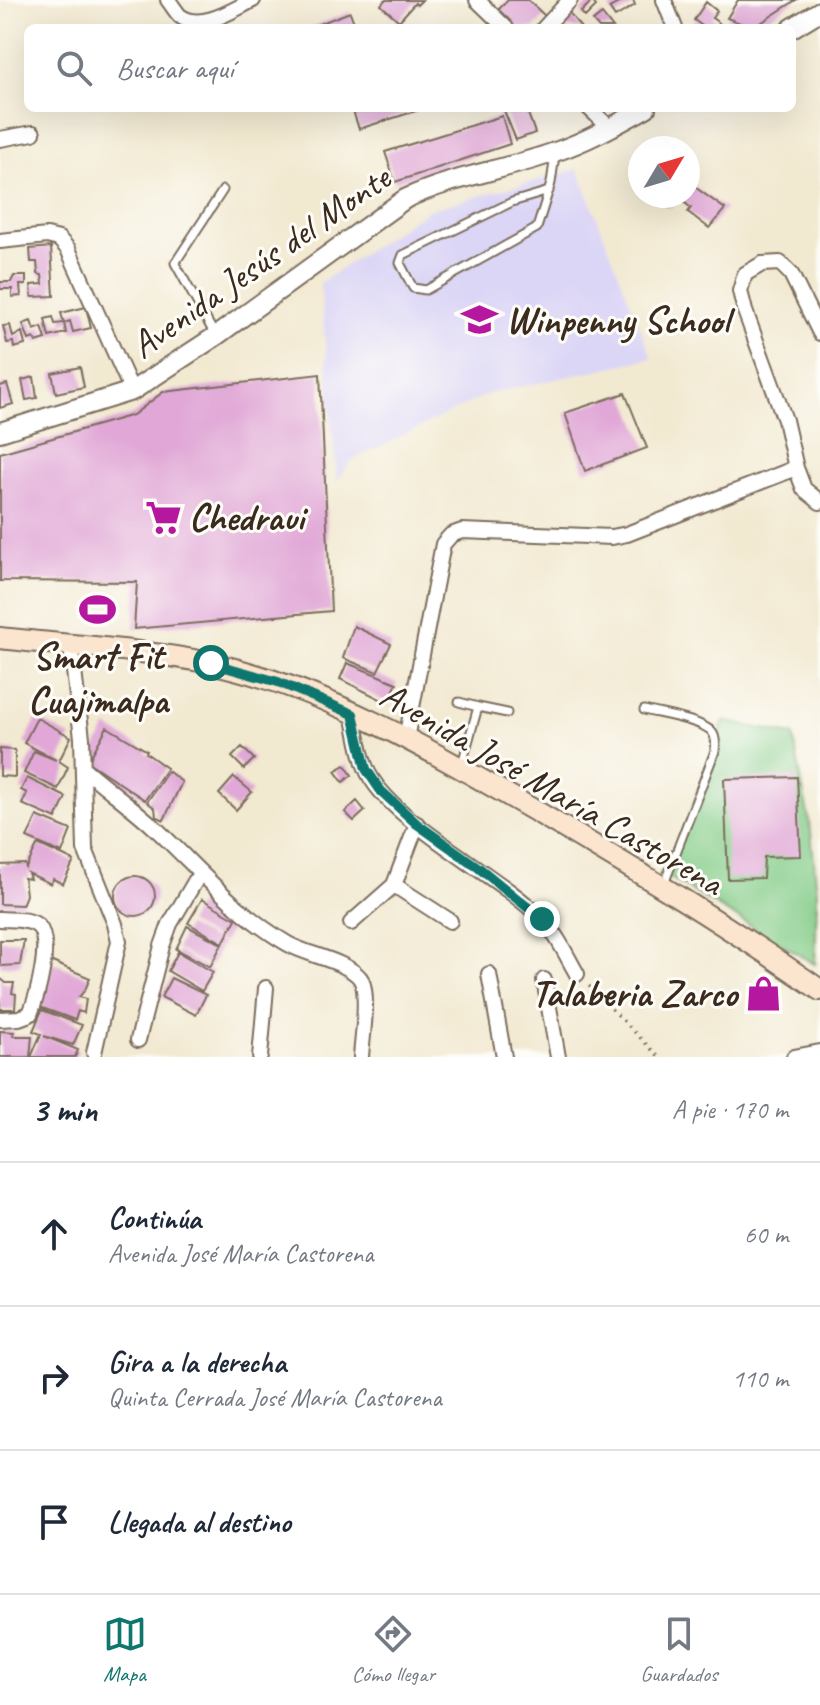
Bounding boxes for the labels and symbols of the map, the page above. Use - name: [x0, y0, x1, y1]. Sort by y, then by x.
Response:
- north arrow: [628, 136, 700, 208]
- street label: Avenida Jesús del Monte: [121, 153, 401, 368]
- place label: Winpenny School: [506, 297, 736, 344]
- school or university icon: Winpenny School: [461, 301, 499, 339]
- place label: Chedraui: [189, 494, 308, 541]
- supermarket icon: Chedraui: [144, 498, 182, 536]
- sports icon: Smart Fit Cuajimalpa: [79, 591, 117, 629]
- place label: Smart Fit Cuajimalpa: [28, 633, 171, 724]
- route start: [193, 645, 229, 681]
- street label: Avenida José María Castorena: [372, 671, 734, 907]
- route end: [524, 901, 560, 937]
- place label: Talaberia Zarco: [531, 970, 739, 1017]
- shop icon: Talaberia Zarco: [744, 974, 782, 1012]

